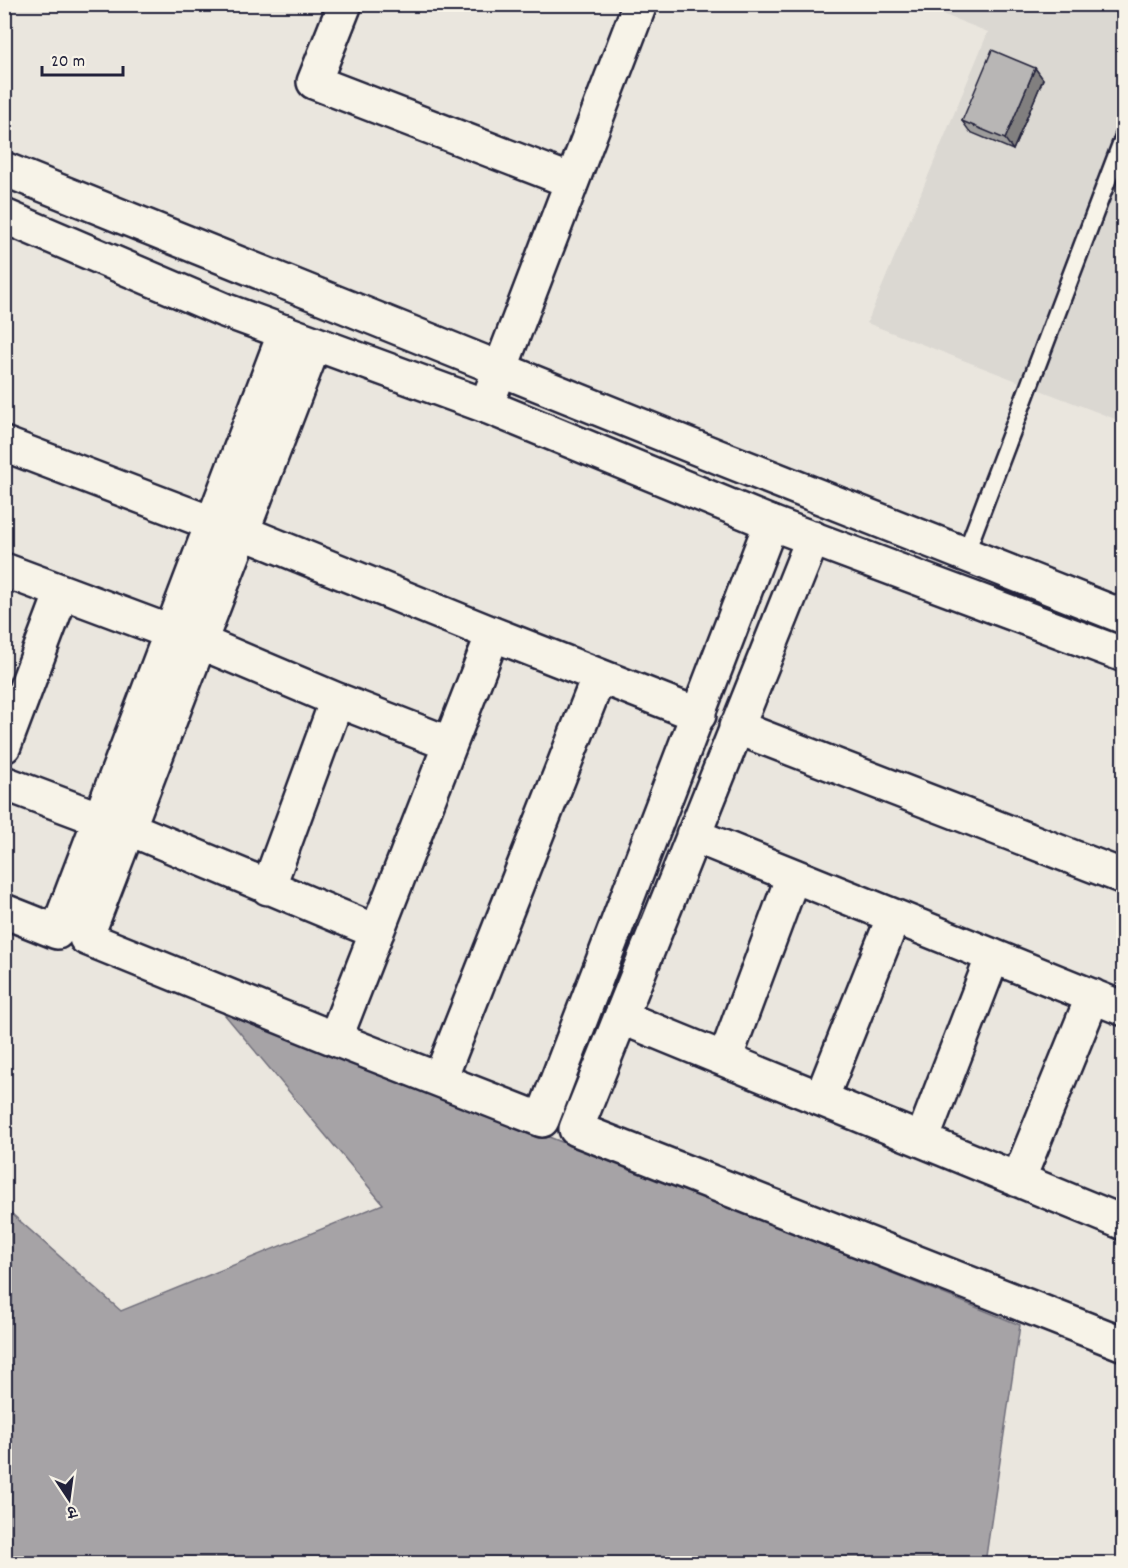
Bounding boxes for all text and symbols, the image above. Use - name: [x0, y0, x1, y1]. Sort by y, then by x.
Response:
- scale bar: [42, 39, 123, 77]
- text: 20 m: [51, 50, 85, 75]
- north arrow: [39, 1469, 99, 1529]
- text: उ: [64, 1499, 80, 1524]

